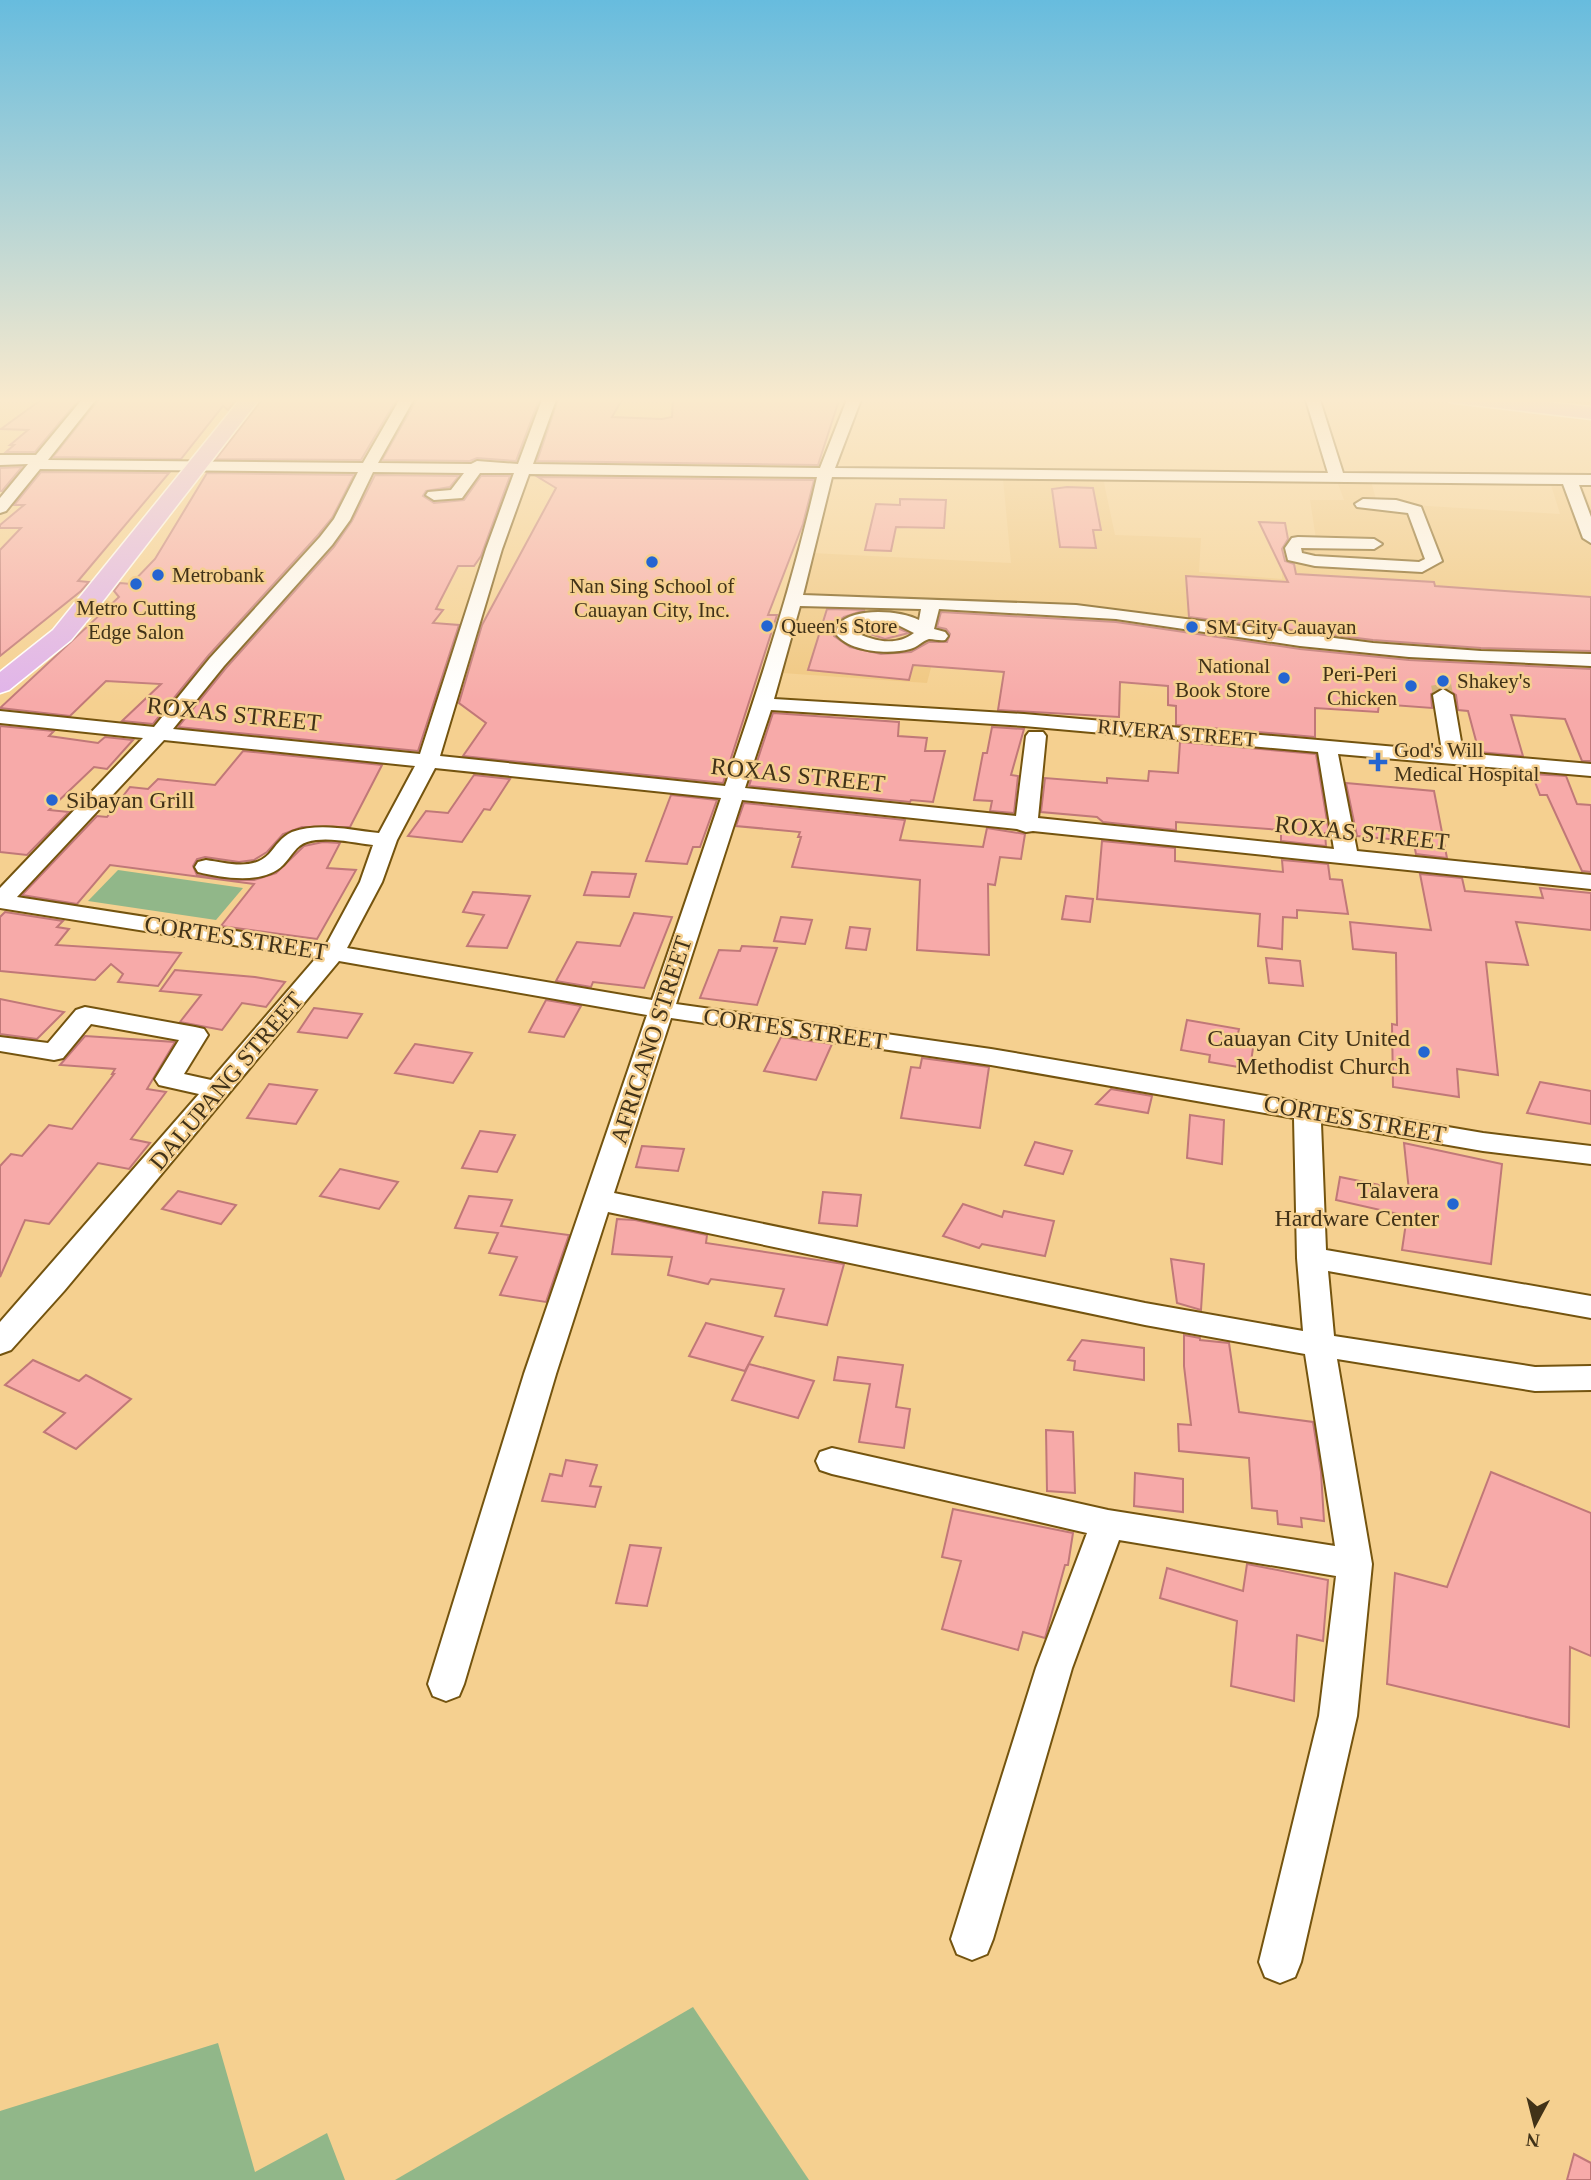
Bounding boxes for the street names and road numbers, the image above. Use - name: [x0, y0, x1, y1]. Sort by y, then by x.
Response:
- street label: ROXAS STREET: [145, 692, 323, 736]
- street label: RIVERA STREET: [1097, 714, 1258, 752]
- street label: ROXAS STREET: [709, 753, 887, 797]
- street label: ROXAS STREET: [1273, 811, 1451, 855]
- street label: CORTES STREET: [143, 911, 330, 965]
- street label: AFRICANO STREET: [605, 933, 697, 1147]
- street label: DALUPANG STREET: [144, 987, 308, 1175]
- street label: CORTES STREET: [702, 1003, 889, 1055]
- street label: CORTES STREET: [1262, 1090, 1448, 1148]

